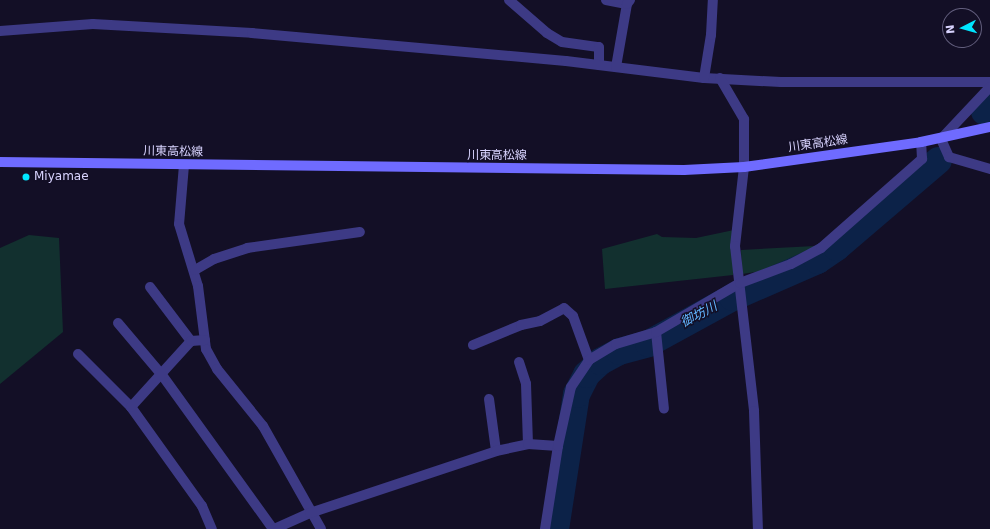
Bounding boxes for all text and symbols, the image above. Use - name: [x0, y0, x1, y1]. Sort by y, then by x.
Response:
- north arrow: [942, 8, 982, 48]
- text: N: [944, 24, 958, 34]
- street label: 川東高松線: [787, 133, 849, 155]
- street label: 川東高松線: [143, 144, 203, 160]
- street label: 川東高松線: [467, 149, 527, 163]
- place label: Miyamae: [34, 170, 89, 184]
- marker: Miyamae: [21, 172, 31, 182]
- water label: 御坊川: [678, 299, 720, 331]

